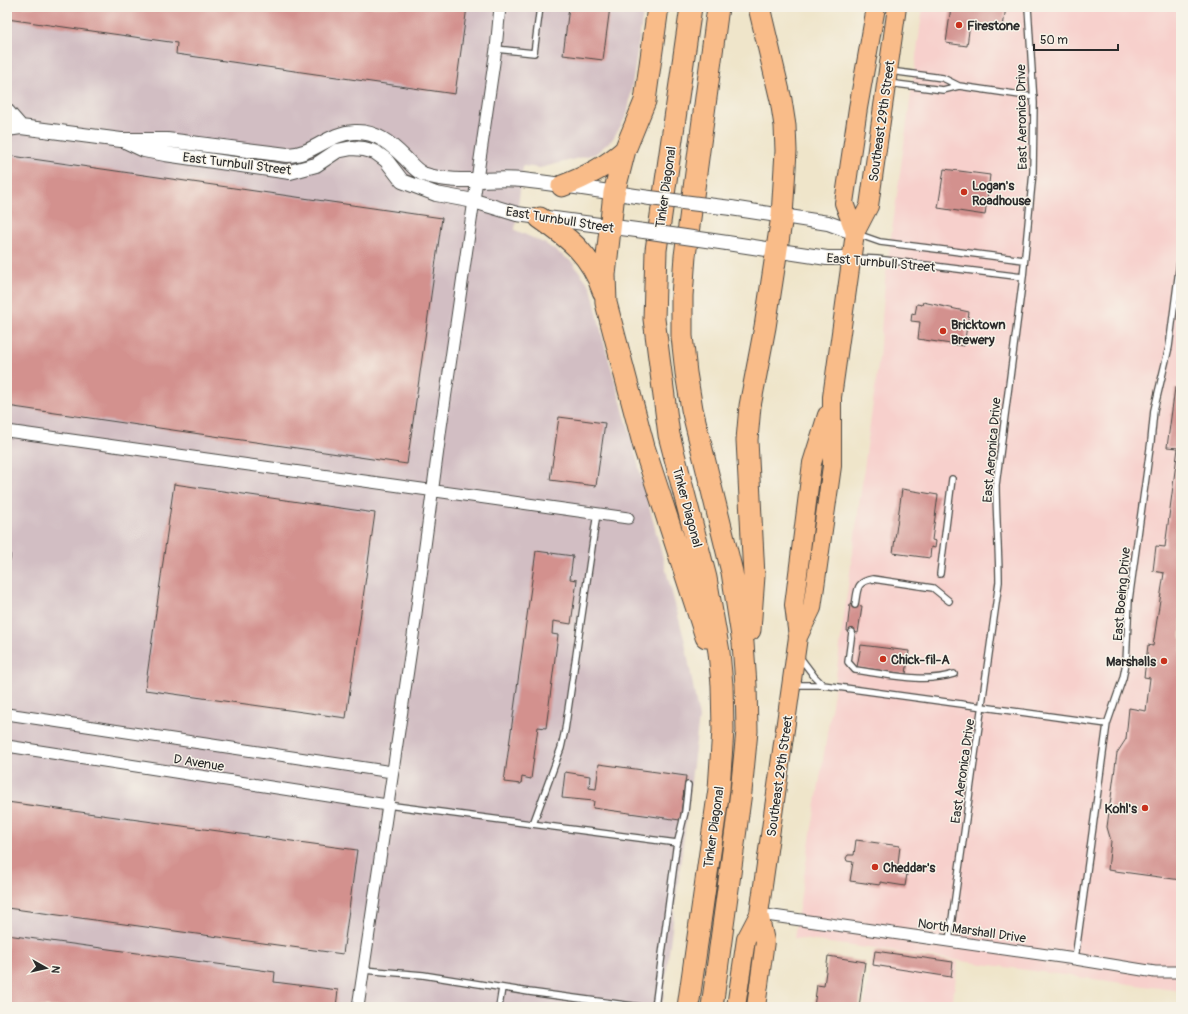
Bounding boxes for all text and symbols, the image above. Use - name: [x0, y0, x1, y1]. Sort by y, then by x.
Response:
- place label: Firestone: [967, 18, 1020, 34]
- marker: Firestone: [954, 20, 964, 30]
- scale bar: [1034, 26, 1118, 52]
- text: 50 m: [1040, 33, 1068, 48]
- street label: Southeast 29th Street: [866, 59, 899, 183]
- street label: East Aeronica Drive: [1013, 63, 1031, 170]
- street label: Tinker Diagonal: [652, 145, 680, 229]
- street label: East Turnbull Street: [182, 149, 293, 179]
- place label: Logan's Roadhouse: [972, 178, 1031, 209]
- marker: Logan's Roadhouse: [959, 187, 969, 197]
- street label: East Turnbull Street: [505, 204, 616, 237]
- street label: East Turnbull Street: [826, 250, 937, 276]
- place label: Bricktown Brewery: [951, 317, 1006, 348]
- marker: Bricktown Brewery: [938, 326, 948, 336]
- street label: East Aeronica Drive: [979, 396, 1005, 503]
- street label: Tinker Diagonal: [669, 465, 705, 549]
- street label: East Boeing Drive: [1110, 546, 1134, 642]
- place label: Chick-fil-A: [891, 652, 950, 668]
- marker: Chick-fil-A: [878, 654, 888, 664]
- place label: Marshalls: [1106, 654, 1156, 670]
- marker: Marshalls: [1159, 656, 1169, 666]
- street label: Southeast 29th Street: [764, 714, 797, 838]
- street label: East Aeronica Drive: [948, 717, 978, 825]
- street label: D Avenue: [172, 751, 226, 775]
- street label: Tinker Diagonal: [700, 785, 728, 869]
- place label: Kohl's: [1105, 801, 1137, 817]
- marker: Kohl's: [1140, 803, 1150, 813]
- place label: Cheddar's: [883, 860, 936, 876]
- marker: Cheddar's: [870, 862, 880, 872]
- street label: North Marshall Drive: [917, 915, 1028, 947]
- north arrow: [26, 948, 66, 988]
- text: N: [48, 965, 62, 974]

